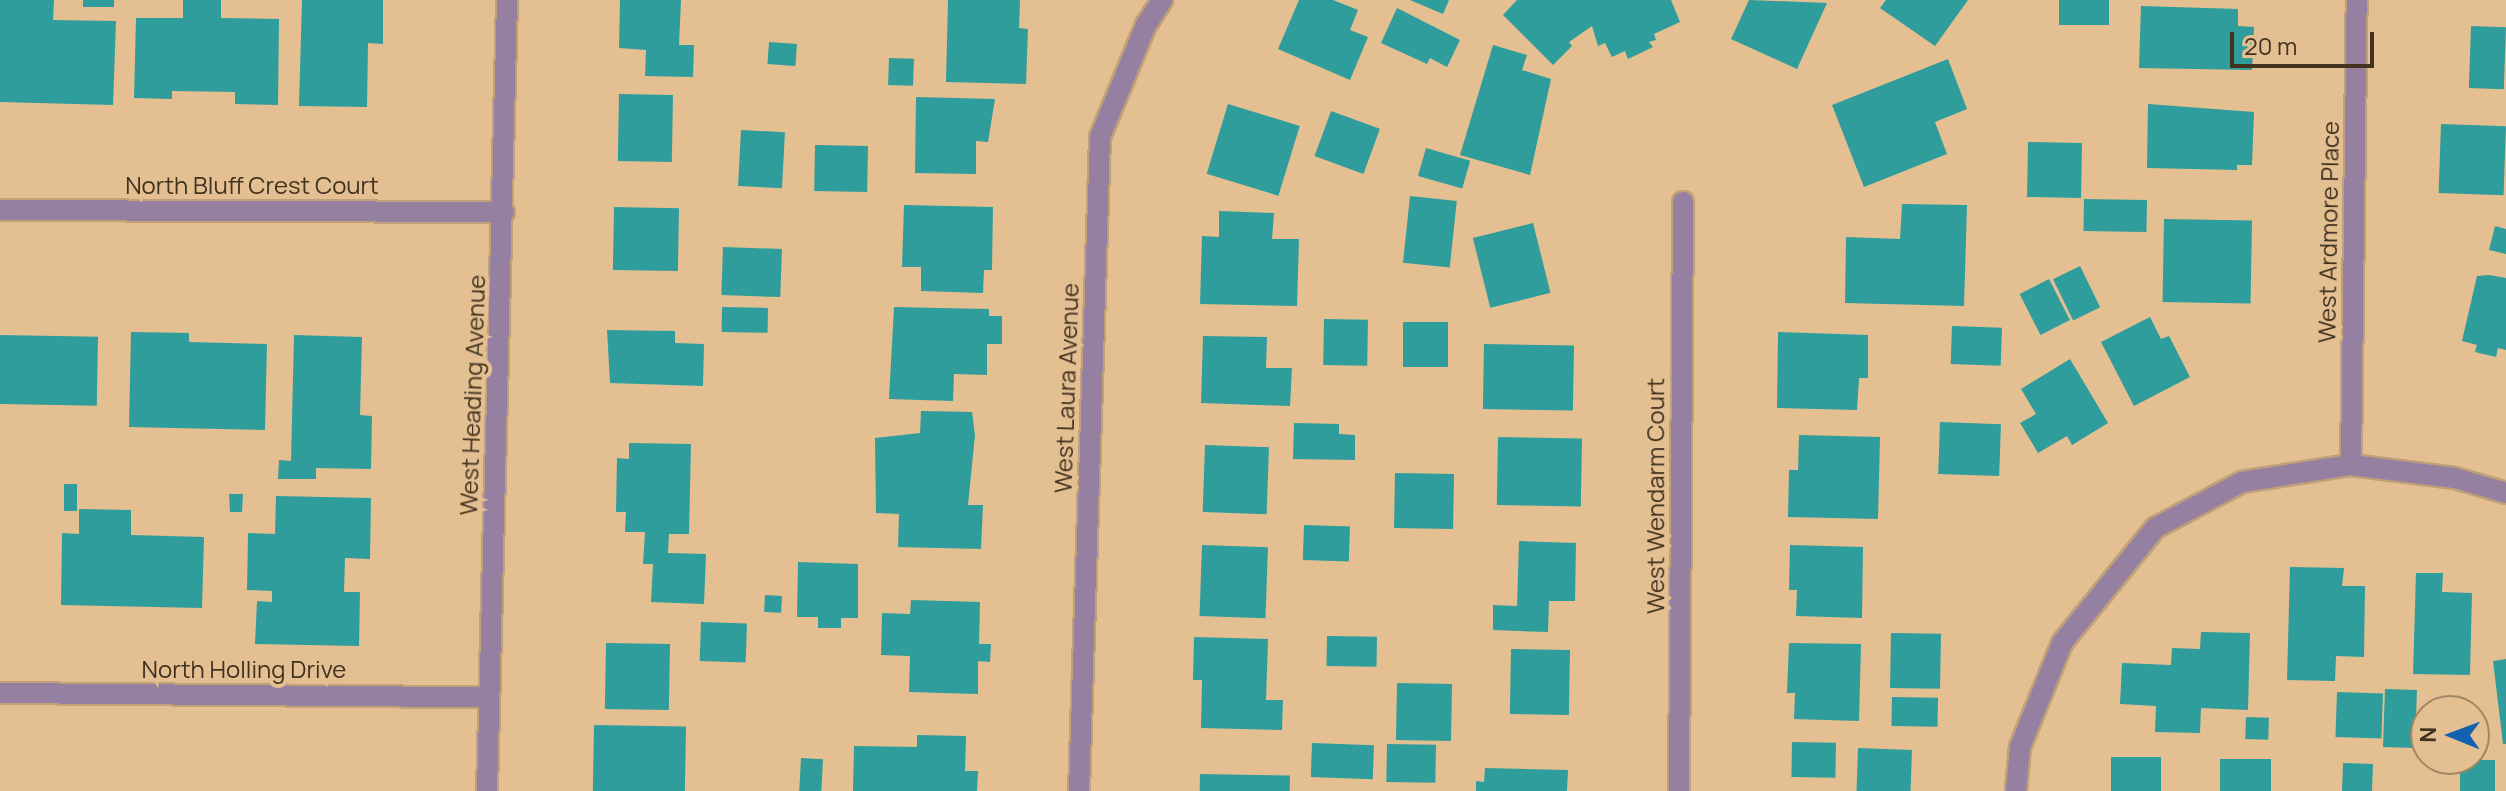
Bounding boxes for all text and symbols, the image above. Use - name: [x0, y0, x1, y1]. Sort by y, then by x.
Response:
- scale bar: [2234, 16, 2378, 66]
- text: 20 m: [2244, 29, 2297, 62]
- street label: West Ardmore Place: [2312, 121, 2344, 343]
- street label: North Bluff Crest Court: [125, 171, 379, 199]
- street label: West Heading Avenue: [453, 274, 491, 516]
- street label: West Laura Avenue: [1048, 282, 1084, 494]
- street label: West Wendarm Court: [1641, 378, 1669, 614]
- street label: North Holling Drive: [142, 655, 346, 683]
- north arrow: [2410, 695, 2490, 775]
- text: N: [2413, 726, 2443, 743]

